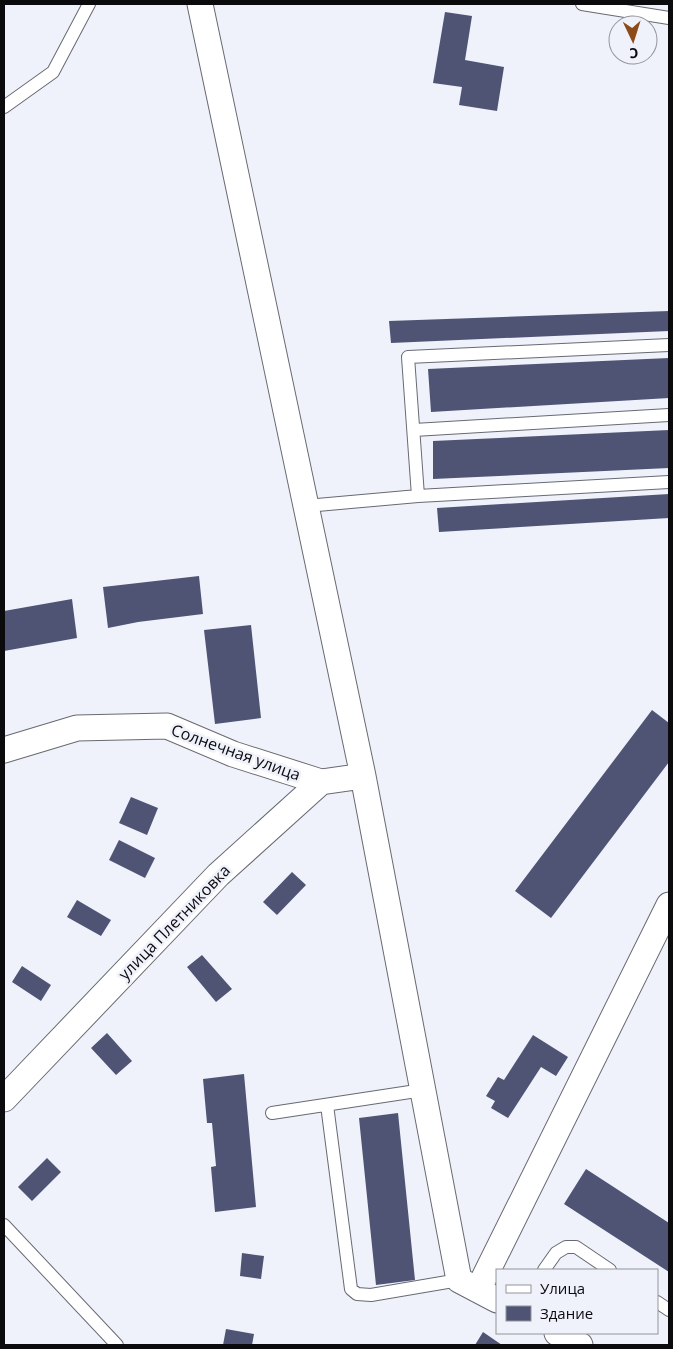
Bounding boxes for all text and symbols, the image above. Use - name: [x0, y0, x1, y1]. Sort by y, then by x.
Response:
- north arrow: [608, 15, 658, 65]
- text: С: [629, 44, 639, 63]
- street label: Солнечная улица: [168, 718, 304, 786]
- street label: улица Плетниковка: [113, 860, 235, 984]
- legend: [496, 1269, 658, 1334]
- text: Улица: [540, 1278, 585, 1298]
- text: Здание: [540, 1303, 593, 1323]

